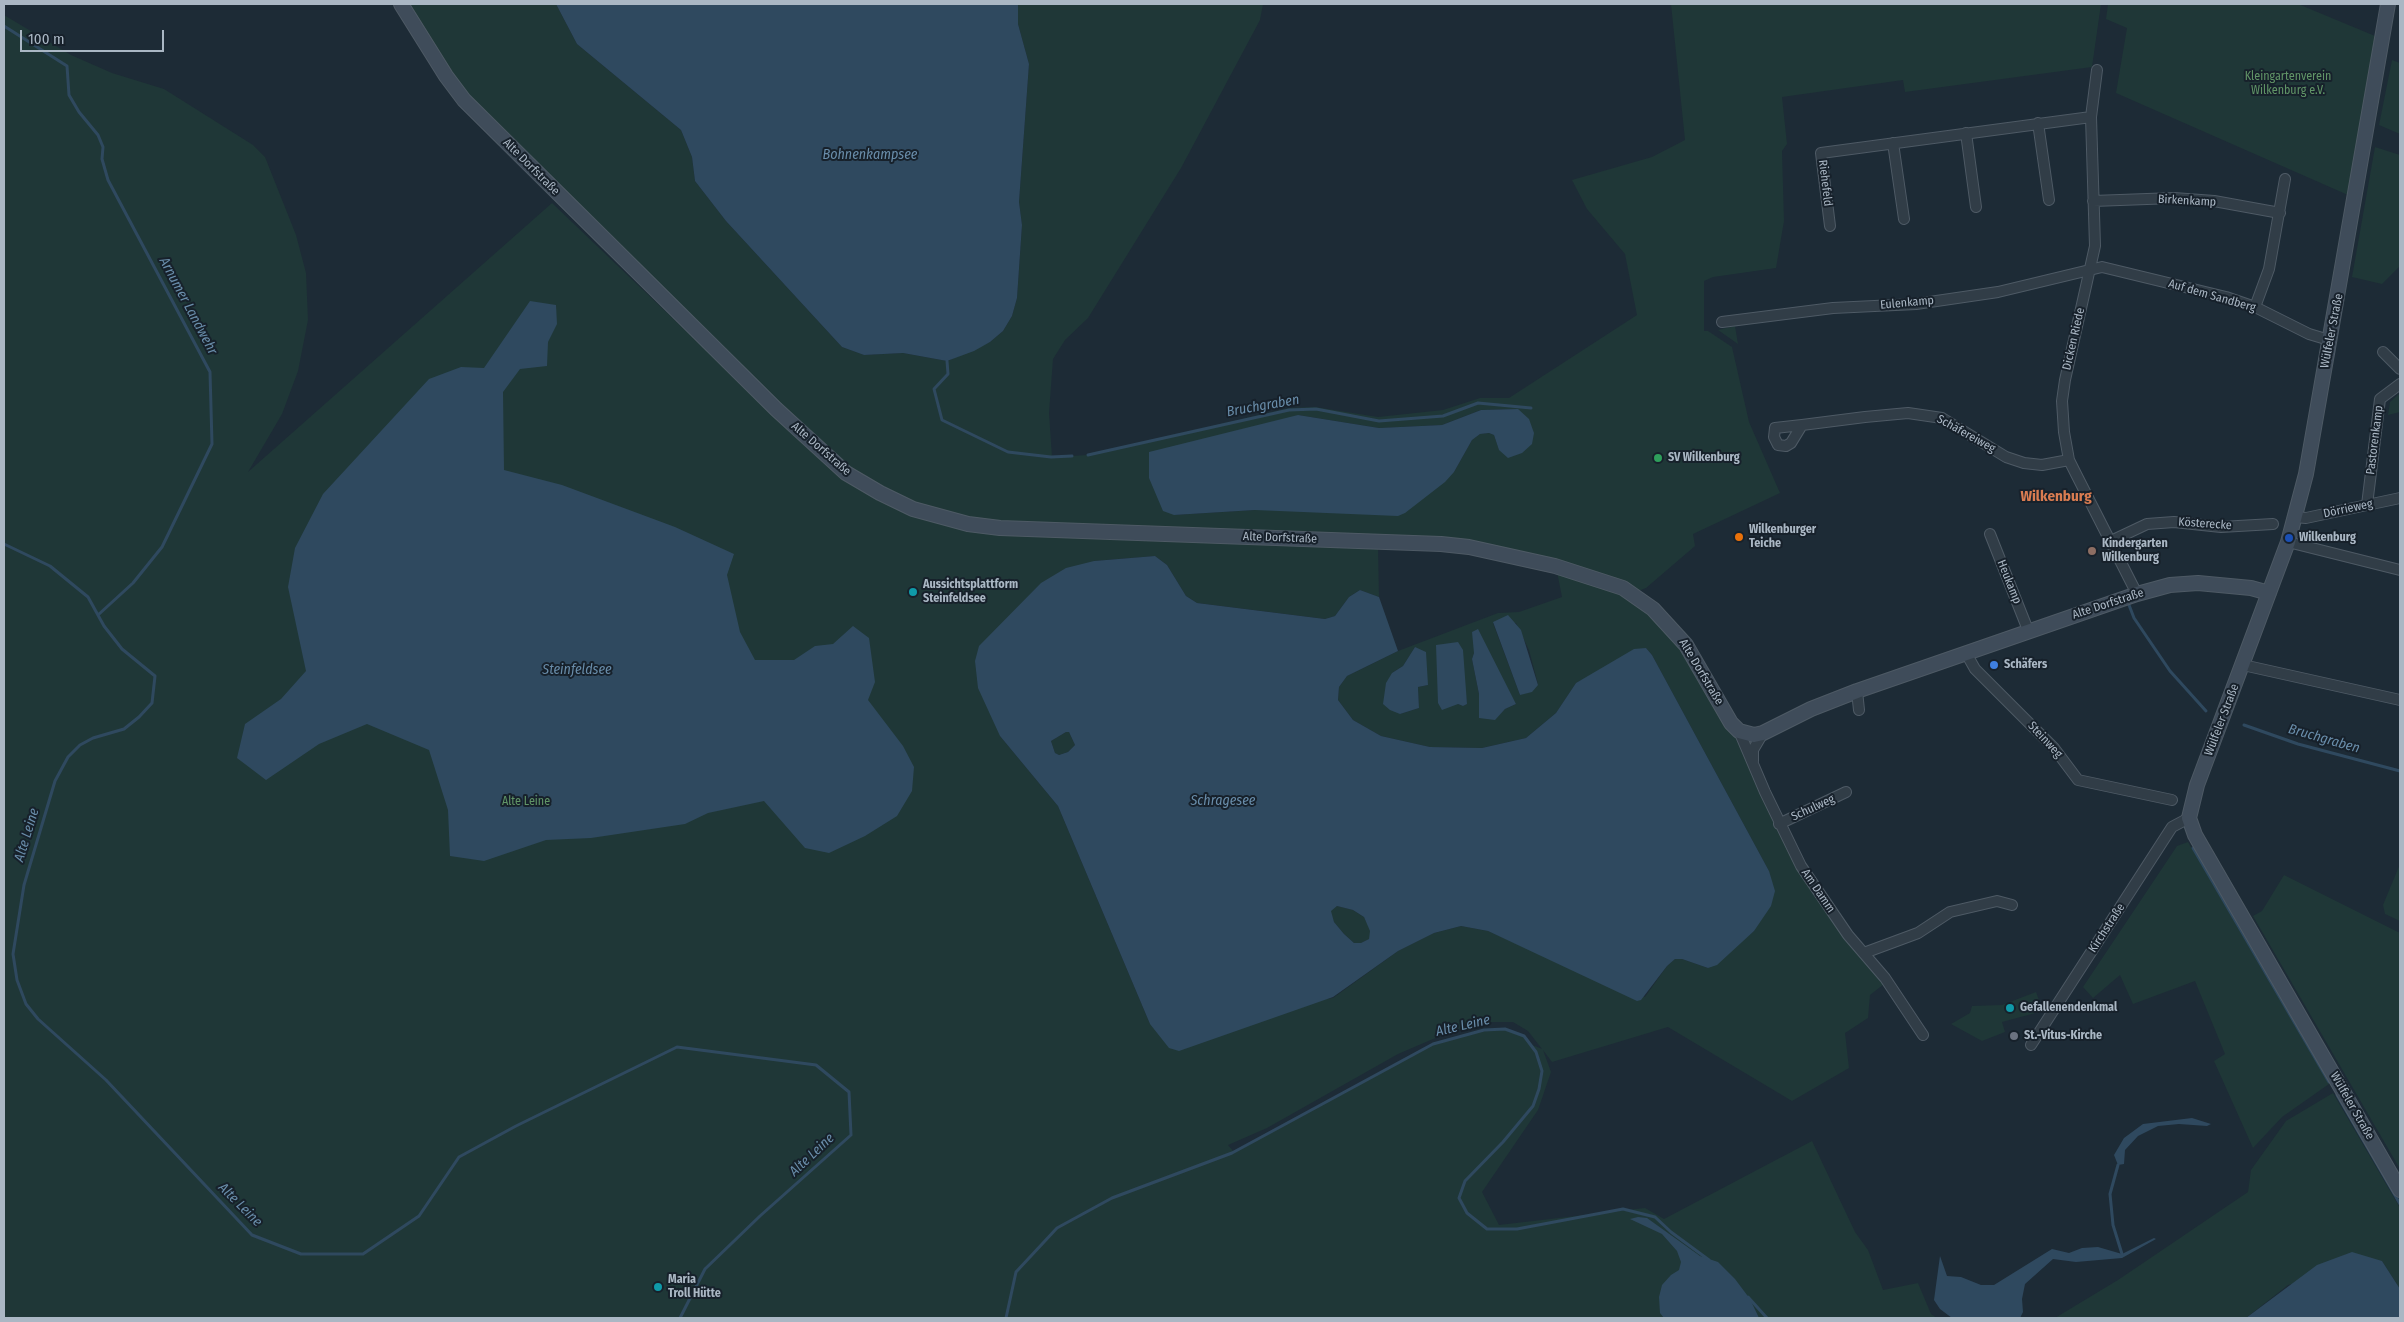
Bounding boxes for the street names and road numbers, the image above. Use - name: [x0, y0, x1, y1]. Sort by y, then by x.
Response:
- street label: Alte Dorfstraße: [500, 136, 562, 198]
- street label: Riehefeld: [1815, 159, 1835, 207]
- street label: Birkenkamp: [2157, 192, 2217, 210]
- street label: Auf dem Sandberg: [2167, 277, 2257, 315]
- street label: Wülfeler Straße: [2318, 292, 2346, 370]
- street label: Eulenkamp: [1879, 293, 1935, 313]
- street label: Dicken Riede: [2060, 306, 2088, 372]
- street label: Pastorenkamp: [2364, 405, 2386, 475]
- street label: Schäfereiweg: [1934, 412, 1998, 456]
- street label: Alte Dorfstraße: [788, 419, 854, 479]
- street label: Dörrieweg: [2322, 497, 2374, 521]
- street label: Kösterecke: [2178, 515, 2232, 533]
- street label: Alte Dorfstraße: [1243, 530, 1317, 546]
- street label: Heukamp: [1994, 558, 2024, 606]
- street label: Alte Dorfstraße: [2071, 586, 2145, 622]
- street label: Alte Dorfstraße: [1676, 637, 1726, 707]
- street label: Wülfeler Straße: [2202, 682, 2242, 758]
- street label: Steinweg: [2025, 719, 2065, 761]
- street label: Schulweg: [1789, 792, 1837, 824]
- street label: Am Damm: [1798, 866, 1838, 916]
- street label: Kirchstraße: [2086, 901, 2128, 955]
- street label: Wülfeler Straße: [2327, 1070, 2377, 1142]

